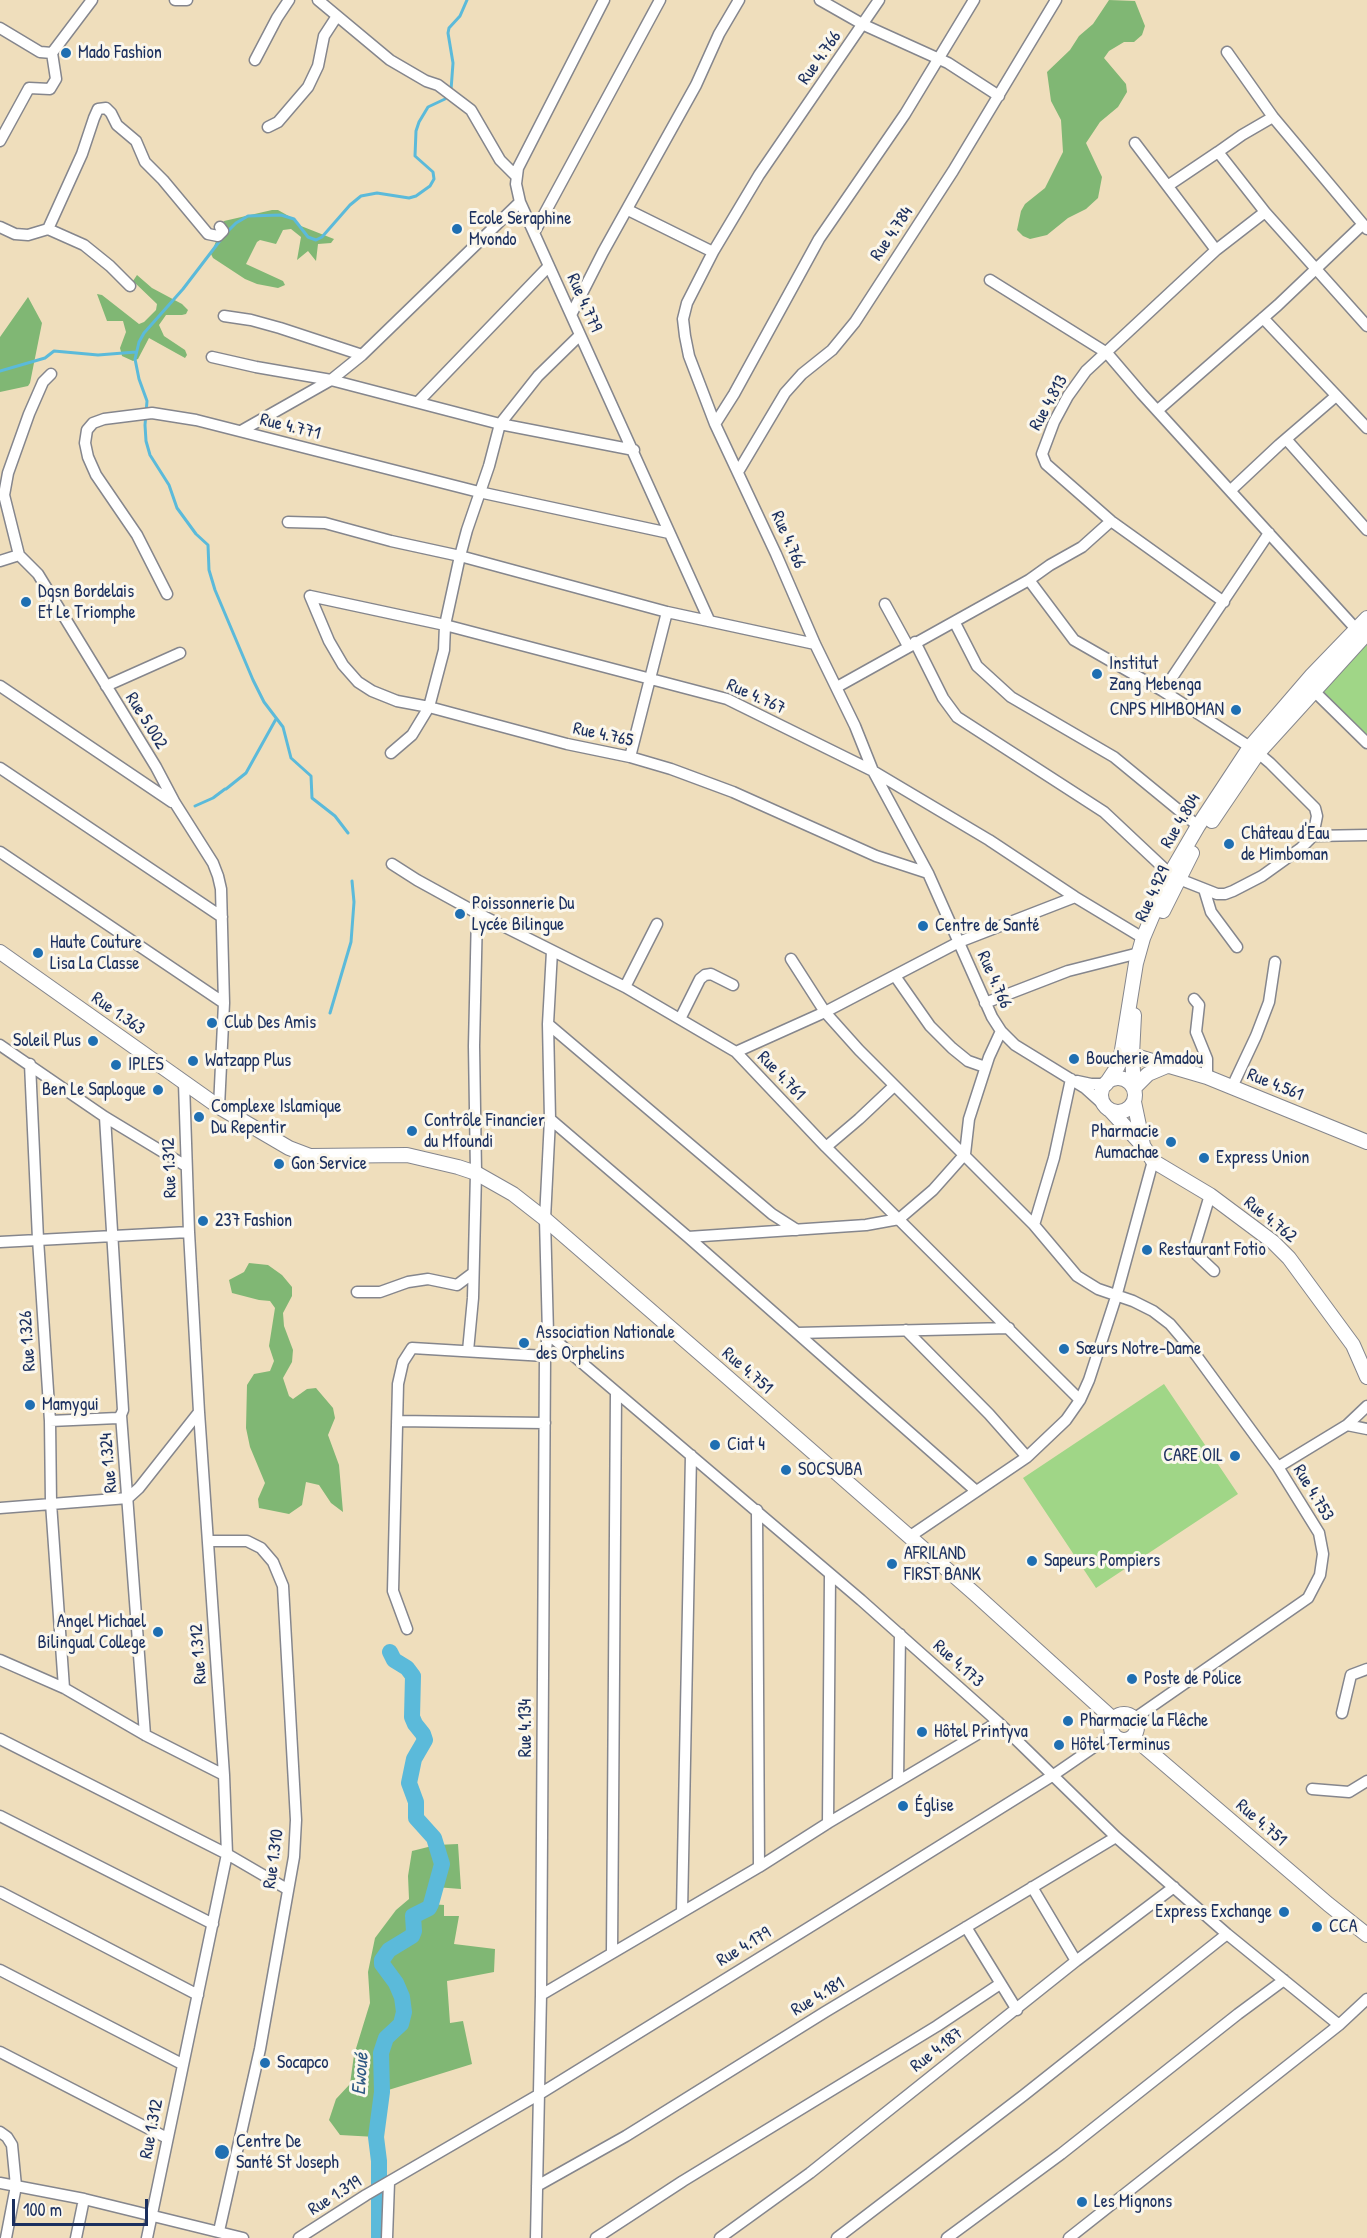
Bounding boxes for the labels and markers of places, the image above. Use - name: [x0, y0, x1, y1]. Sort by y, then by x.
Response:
- place label: Mado Fashion: [78, 42, 162, 64]
- marker: Mado Fashion: [59, 46, 73, 60]
- place label: Ecole Seraphine Mvondo: [469, 208, 571, 250]
- marker: Ecole Seraphine Mvondo: [450, 222, 464, 236]
- place label: Dgsn Bordelais Et Le Triomphe: [38, 581, 136, 624]
- marker: Dgsn Bordelais Et Le Triomphe: [19, 595, 33, 609]
- place label: Institut Zang Mebenga: [1109, 653, 1201, 696]
- marker: Institut Zang Mebenga: [1090, 667, 1104, 681]
- place label: CNPS MIMBOMAN: [1110, 699, 1224, 721]
- marker: CNPS MIMBOMAN: [1229, 703, 1243, 717]
- place label: Château d'Eau de Mimboman: [1241, 823, 1329, 866]
- marker: Château d'Eau de Mimboman: [1222, 837, 1236, 851]
- place label: Poissonnerie Du Lycée Bilingue: [472, 893, 575, 936]
- marker: Poissonnerie Du Lycée Bilingue: [453, 907, 467, 921]
- place label: Centre de Santé: [935, 915, 1040, 937]
- marker: Centre de Santé: [916, 919, 930, 933]
- place label: Haute Couture Lisa La Classe: [50, 932, 142, 974]
- marker: Haute Couture Lisa La Classe: [31, 946, 45, 960]
- place label: Club Des Amis: [224, 1012, 316, 1034]
- marker: Club Des Amis: [205, 1016, 219, 1030]
- place label: Soleil Plus: [13, 1030, 81, 1052]
- marker: Soleil Plus: [86, 1034, 100, 1048]
- place label: Boucherie Amadou: [1086, 1048, 1203, 1070]
- place label: Watzapp Plus: [205, 1050, 291, 1072]
- marker: Boucherie Amadou: [1067, 1052, 1081, 1066]
- place label: IPLES: [128, 1054, 164, 1076]
- marker: Watzapp Plus: [186, 1054, 200, 1068]
- marker: IPLES: [109, 1058, 123, 1072]
- place label: Ben Le Saplogue: [42, 1079, 146, 1101]
- marker: Ben Le Saplogue: [151, 1083, 165, 1097]
- place label: Complexe Islamique Du Repentir: [211, 1096, 341, 1138]
- marker: Complexe Islamique Du Repentir: [192, 1110, 206, 1124]
- place label: Contrôle Financier du Mfoundi: [424, 1110, 545, 1152]
- place label: Pharmacie Aumachae: [1091, 1121, 1159, 1164]
- marker: Contrôle Financier du Mfoundi: [405, 1124, 419, 1138]
- marker: Pharmacie Aumachae: [1164, 1135, 1178, 1149]
- place label: Express Union: [1216, 1147, 1309, 1169]
- marker: Express Union: [1197, 1151, 1211, 1165]
- place label: Gon Service: [291, 1153, 367, 1175]
- marker: Gon Service: [272, 1157, 286, 1171]
- place label: 237 Fashion: [215, 1210, 292, 1232]
- marker: 237 Fashion: [196, 1214, 210, 1228]
- place label: Restaurant Fotio: [1159, 1239, 1266, 1261]
- marker: Restaurant Fotio: [1140, 1243, 1154, 1257]
- place label: Association Nationale des Orphelins: [536, 1322, 675, 1364]
- marker: Association Nationale des Orphelins: [517, 1336, 531, 1350]
- place label: Sœurs Notre-Dame: [1076, 1338, 1201, 1360]
- marker: Sœurs Notre-Dame: [1057, 1342, 1071, 1356]
- place label: Mamygui: [42, 1394, 99, 1416]
- marker: Mamygui: [23, 1398, 37, 1412]
- place label: Ciat 4: [727, 1434, 765, 1456]
- marker: Ciat 4: [708, 1438, 722, 1452]
- place label: CARE OIL: [1163, 1445, 1223, 1467]
- marker: CARE OIL: [1228, 1449, 1242, 1463]
- place label: SOCSUBA: [798, 1459, 862, 1481]
- marker: SOCSUBA: [779, 1463, 793, 1477]
- place label: AFRILAND FIRST BANK: [904, 1543, 981, 1586]
- place label: Sapeurs Pompiers: [1044, 1550, 1160, 1572]
- marker: Sapeurs Pompiers: [1025, 1554, 1039, 1568]
- marker: AFRILAND FIRST BANK: [885, 1557, 899, 1571]
- place label: Angel Michael Bilingual College: [37, 1611, 146, 1654]
- marker: Angel Michael Bilingual College: [151, 1625, 165, 1639]
- place label: Poste de Police: [1144, 1668, 1242, 1690]
- marker: Poste de Police: [1125, 1672, 1139, 1686]
- place label: Pharmacie la Flêche: [1080, 1710, 1208, 1732]
- marker: Pharmacie la Flêche: [1061, 1714, 1075, 1728]
- place label: Hôtel Printyva: [934, 1721, 1028, 1743]
- marker: Hôtel Printyva: [915, 1725, 929, 1739]
- place label: Hôtel Terminus: [1071, 1734, 1170, 1756]
- marker: Hôtel Terminus: [1052, 1738, 1066, 1752]
- place label: Église: [915, 1795, 954, 1817]
- marker: Église: [896, 1799, 910, 1813]
- place label: Express Exchange: [1155, 1901, 1272, 1923]
- marker: Express Exchange: [1277, 1905, 1291, 1919]
- place label: CCA: [1329, 1916, 1358, 1938]
- marker: CCA: [1310, 1920, 1324, 1934]
- place label: Socapco: [277, 2052, 328, 2074]
- marker: Socapco: [258, 2056, 272, 2070]
- place label: Centre De Santé St Joseph: [236, 2131, 339, 2174]
- marker: Centre De Santé St Joseph: [213, 2143, 231, 2161]
- place label: Les Mignons: [1094, 2191, 1172, 2213]
- marker: Les Mignons: [1075, 2195, 1089, 2209]

